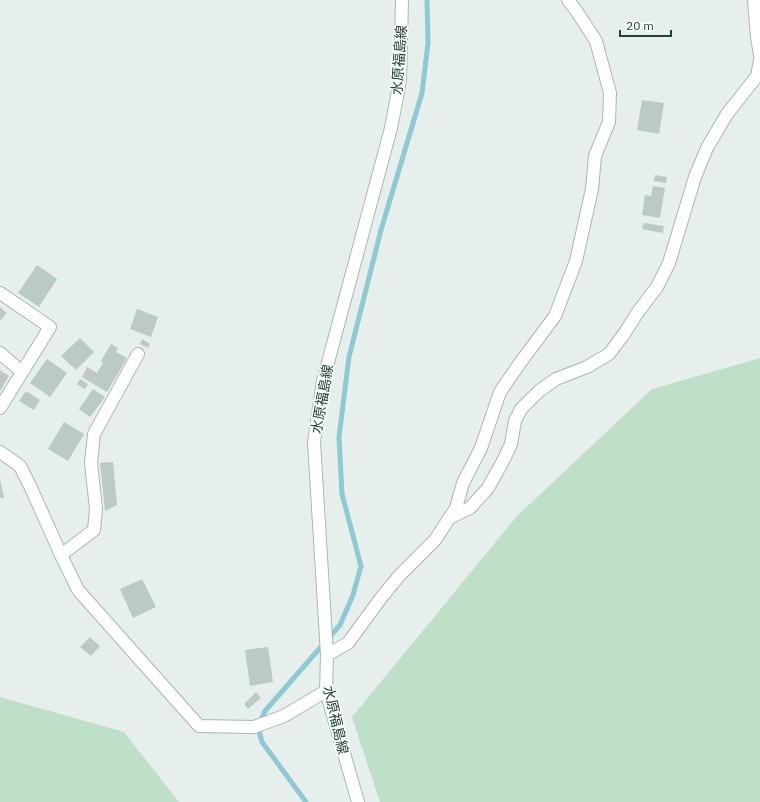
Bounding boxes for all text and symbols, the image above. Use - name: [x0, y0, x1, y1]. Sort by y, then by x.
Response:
- scale bar: [620, 12, 671, 38]
- text: 20 m: [626, 18, 654, 33]
- street label: 水原福島線: [388, 24, 410, 96]
- street label: 水原福島線: [307, 363, 337, 435]
- street label: 水原福島線: [319, 684, 353, 756]

